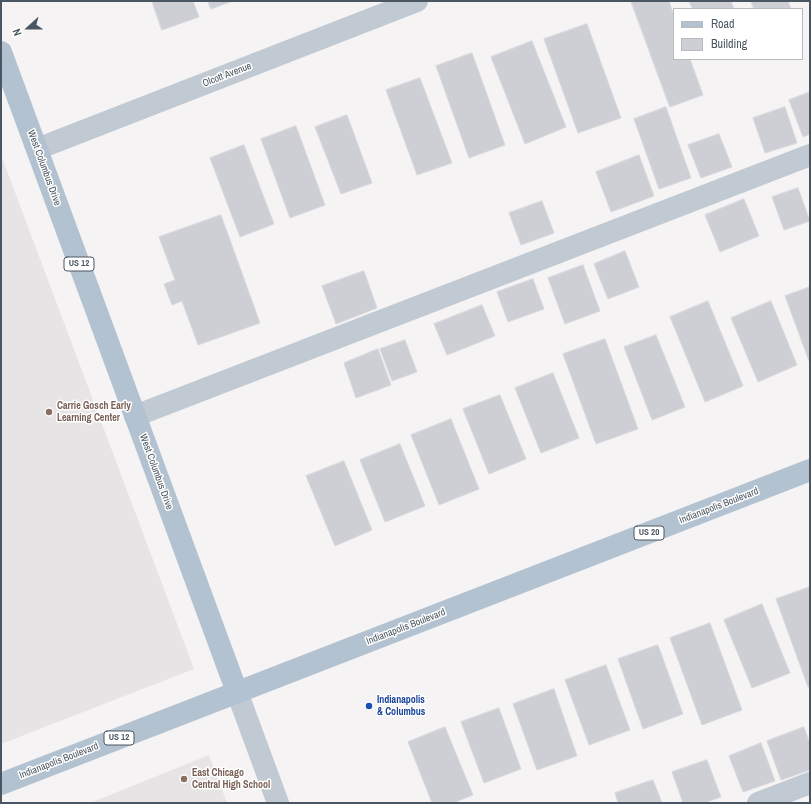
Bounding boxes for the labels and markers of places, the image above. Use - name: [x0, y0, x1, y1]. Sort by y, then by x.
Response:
- place label: Carrie Gosch Early Learning Center: [57, 400, 131, 424]
- marker: Carrie Gosch Early Learning Center: [44, 407, 54, 417]
- place label: Indianapolis & Columbus: [377, 694, 425, 718]
- marker: Indianapolis & Columbus: [364, 701, 374, 711]
- place label: East Chicago Central High School: [192, 767, 270, 790]
- marker: East Chicago Central High School: [179, 774, 189, 784]

